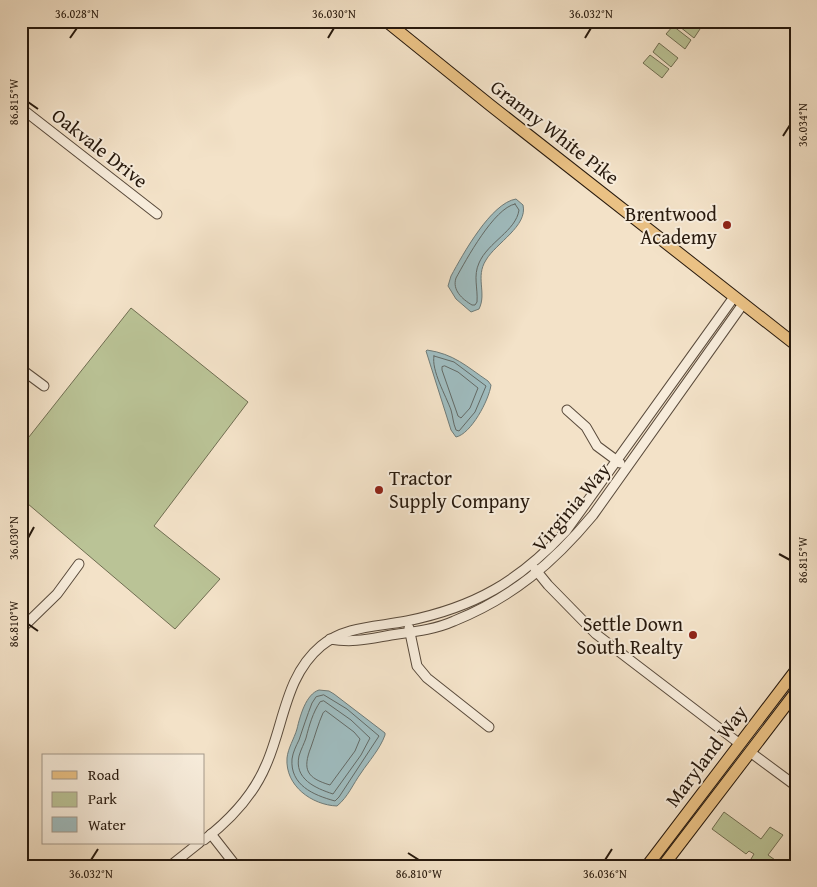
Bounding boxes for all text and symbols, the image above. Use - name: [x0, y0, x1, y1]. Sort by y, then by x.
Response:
- text: 36.028°N: [55, 5, 99, 22]
- text: 36.030°N: [312, 5, 356, 22]
- text: 36.032°N: [569, 5, 613, 22]
- street label: Granny White Pike: [485, 72, 626, 191]
- text: 86.815°W: [5, 78, 22, 125]
- street label: Oakvale Drive: [46, 101, 155, 194]
- text: 36.034°N: [794, 103, 811, 147]
- place label: Brentwood Academy: [625, 199, 717, 251]
- marker: Brentwood Academy: [721, 219, 733, 231]
- street label: Virginia Way: [525, 456, 617, 558]
- place label: Tractor Supply Company: [389, 463, 530, 515]
- marker: Tractor Supply Company: [373, 484, 385, 496]
- text: 36.030°N: [5, 516, 22, 560]
- text: 86.815°W: [794, 536, 811, 583]
- text: 86.810°W: [5, 600, 22, 647]
- place label: Settle Down South Realty: [577, 609, 683, 661]
- marker: Settle Down South Realty: [687, 629, 699, 641]
- street label: Maryland Way: [658, 699, 754, 813]
- legend: [42, 754, 205, 844]
- text: Road: [88, 764, 119, 785]
- text: Park: [88, 788, 117, 809]
- text: Water: [88, 814, 126, 835]
- text: 36.032°N: [69, 865, 113, 882]
- text: 86.810°W: [396, 865, 443, 882]
- text: 36.036°N: [583, 865, 627, 882]

